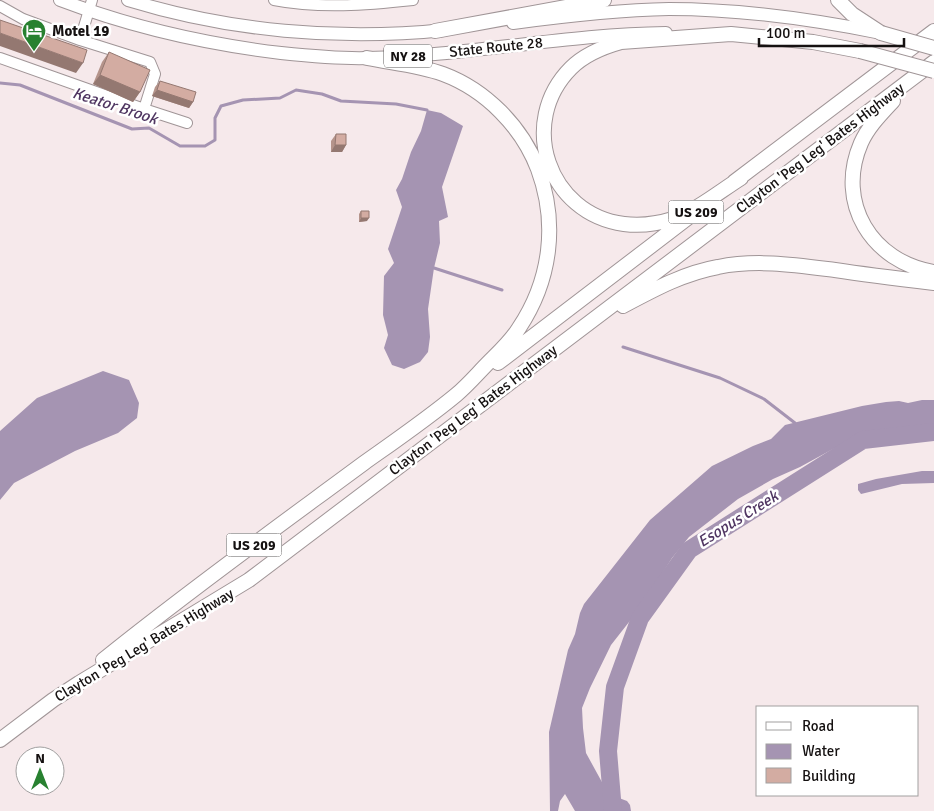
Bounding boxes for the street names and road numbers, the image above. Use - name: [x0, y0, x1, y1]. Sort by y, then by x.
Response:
- street label: State Route 28: [448, 33, 544, 61]
- road number: NY 28: [384, 44, 432, 68]
- street label: Clayton 'Peg Leg' Bates Highway: [732, 79, 908, 217]
- road number: US 209: [668, 200, 724, 223]
- street label: Clayton 'Peg Leg' Bates Highway: [385, 341, 561, 479]
- road number: US 209: [226, 534, 282, 556]
- street label: Clayton 'Peg Leg' Bates Highway: [51, 584, 237, 706]

